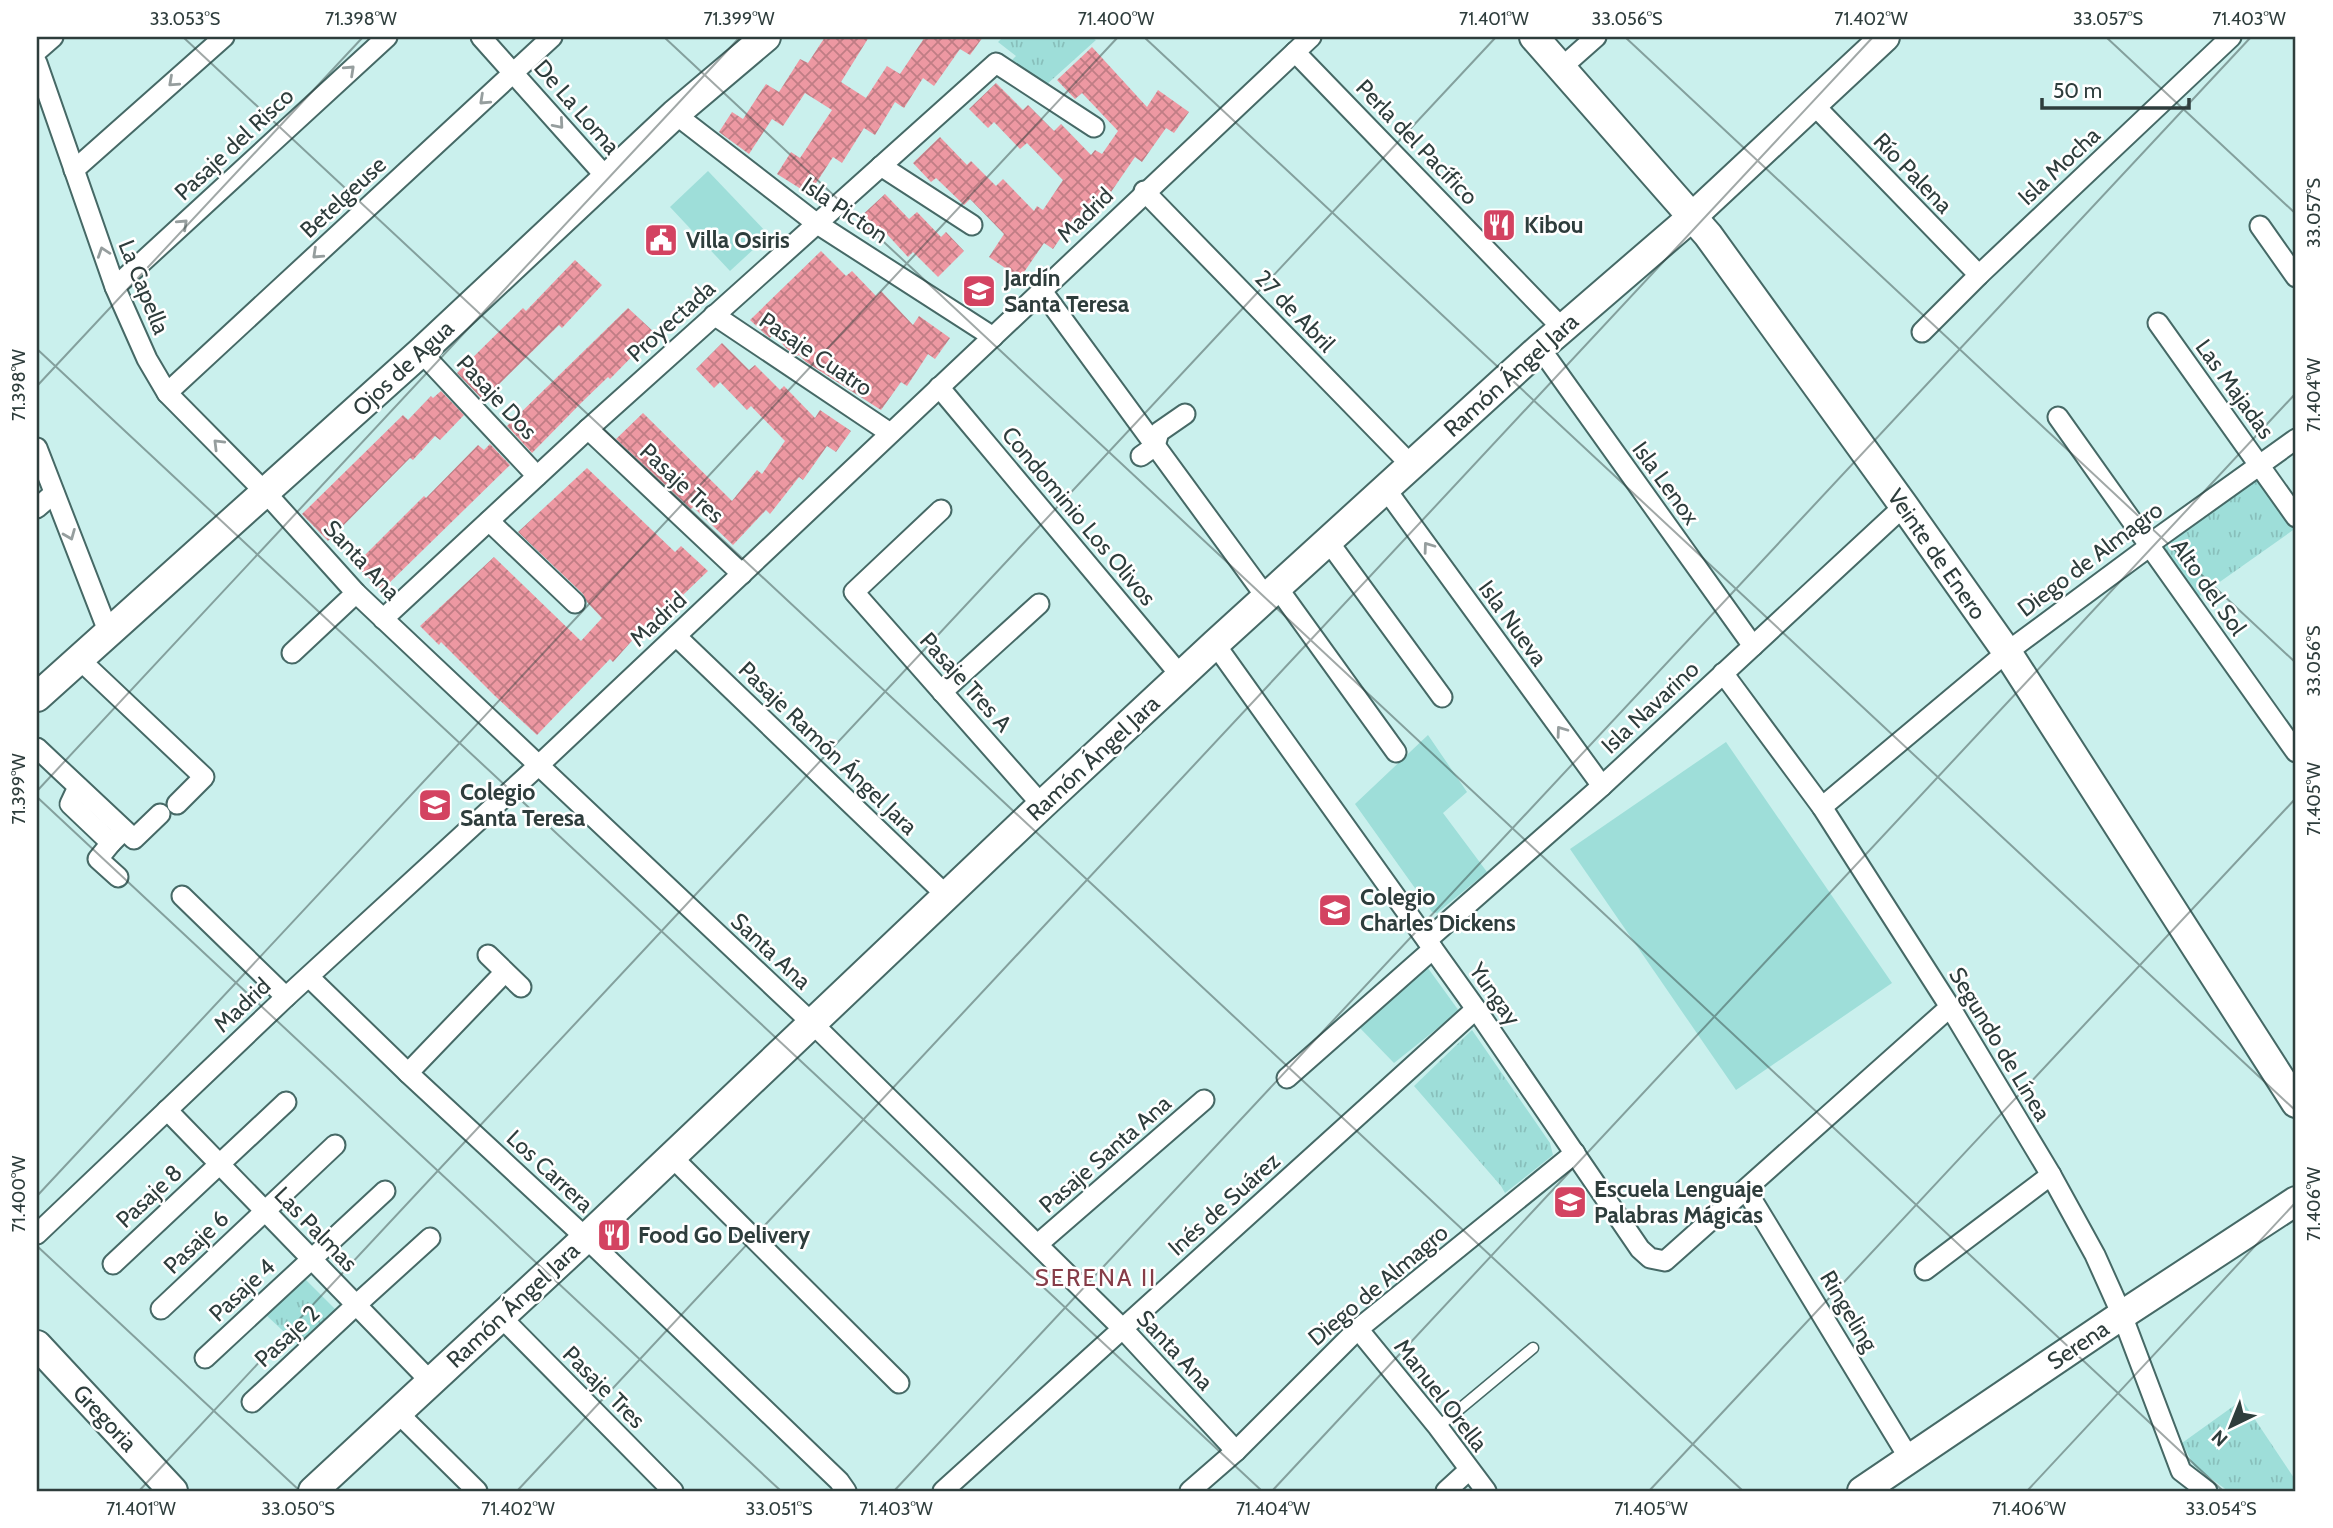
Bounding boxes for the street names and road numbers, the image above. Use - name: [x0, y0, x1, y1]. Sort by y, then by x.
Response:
- street label: De La Loma: [528, 54, 626, 160]
- street label: Perla del Pacífico: [1350, 74, 1484, 210]
- street label: Pasaje del Risco: [169, 82, 299, 206]
- street label: Isla Mocha: [2012, 121, 2106, 211]
- street label: Río Palena: [1868, 127, 1958, 219]
- street label: Betelgeuse: [294, 150, 392, 244]
- street label: Isla Picton: [796, 171, 894, 249]
- street label: Madrid: [1051, 182, 1119, 248]
- street label: La Capella: [112, 236, 176, 338]
- street label: 27 de Abril: [1249, 264, 1341, 358]
- street label: Proyectada: [621, 274, 721, 368]
- street label: Pasaje Cuatro: [754, 306, 878, 402]
- street label: Ramón Ángel Jara: [1437, 307, 1584, 443]
- street label: Ojos de Agua: [347, 314, 459, 422]
- street label: Las Majadas: [2190, 334, 2280, 444]
- street label: Pasaje Dos: [451, 349, 543, 445]
- street label: Condominio Los Olivos: [996, 421, 1162, 611]
- street label: Isla Lenox: [1627, 436, 1706, 530]
- street label: Pasaje Tres: [634, 437, 730, 529]
- street label: Veinte de Enero: [1882, 483, 1992, 625]
- street label: Diego de Almagro: [2012, 495, 2168, 623]
- street label: Santa Ana: [318, 514, 406, 606]
- street label: Alto del Sol: [2166, 533, 2253, 641]
- street label: Isla Nueva: [1473, 575, 1553, 671]
- street label: Madrid: [624, 586, 692, 652]
- street label: Pasaje Tres A: [914, 627, 1018, 737]
- street label: Pasaje Ramón Ángel Jara: [733, 655, 924, 841]
- street label: Isla Navarino: [1595, 655, 1705, 759]
- street label: Ramón Ángel Jara: [1020, 689, 1165, 827]
- street label: Santa Ana: [725, 907, 817, 995]
- street label: Yungay: [1463, 956, 1527, 1031]
- street label: Segundo de Línea: [1943, 962, 2057, 1126]
- street label: Madrid: [208, 972, 276, 1038]
- street label: Pasaje Santa Ana: [1033, 1089, 1177, 1219]
- street label: Los Carrera: [501, 1124, 599, 1218]
- street label: Inés de Suárez: [1162, 1146, 1286, 1261]
- street label: Pasaje 8: [110, 1158, 188, 1234]
- street label: Las Palmas: [269, 1181, 363, 1277]
- street label: Pasaje 6: [158, 1204, 234, 1280]
- street label: Diego de Almagro: [1302, 1218, 1454, 1352]
- street label: Ramón Ángel Jara: [440, 1236, 585, 1374]
- street label: Pasaje 4: [203, 1253, 281, 1327]
- street label: Ringeling: [1814, 1266, 1884, 1357]
- street label: Pasaje 2: [249, 1299, 325, 1373]
- street label: Santa Ana: [1131, 1304, 1219, 1396]
- street label: Serena: [2042, 1314, 2114, 1376]
- street label: Manuel Orella: [1388, 1333, 1494, 1457]
- street label: Pasaje Tres: [557, 1340, 651, 1434]
- street label: Gregoria: [67, 1379, 143, 1457]

